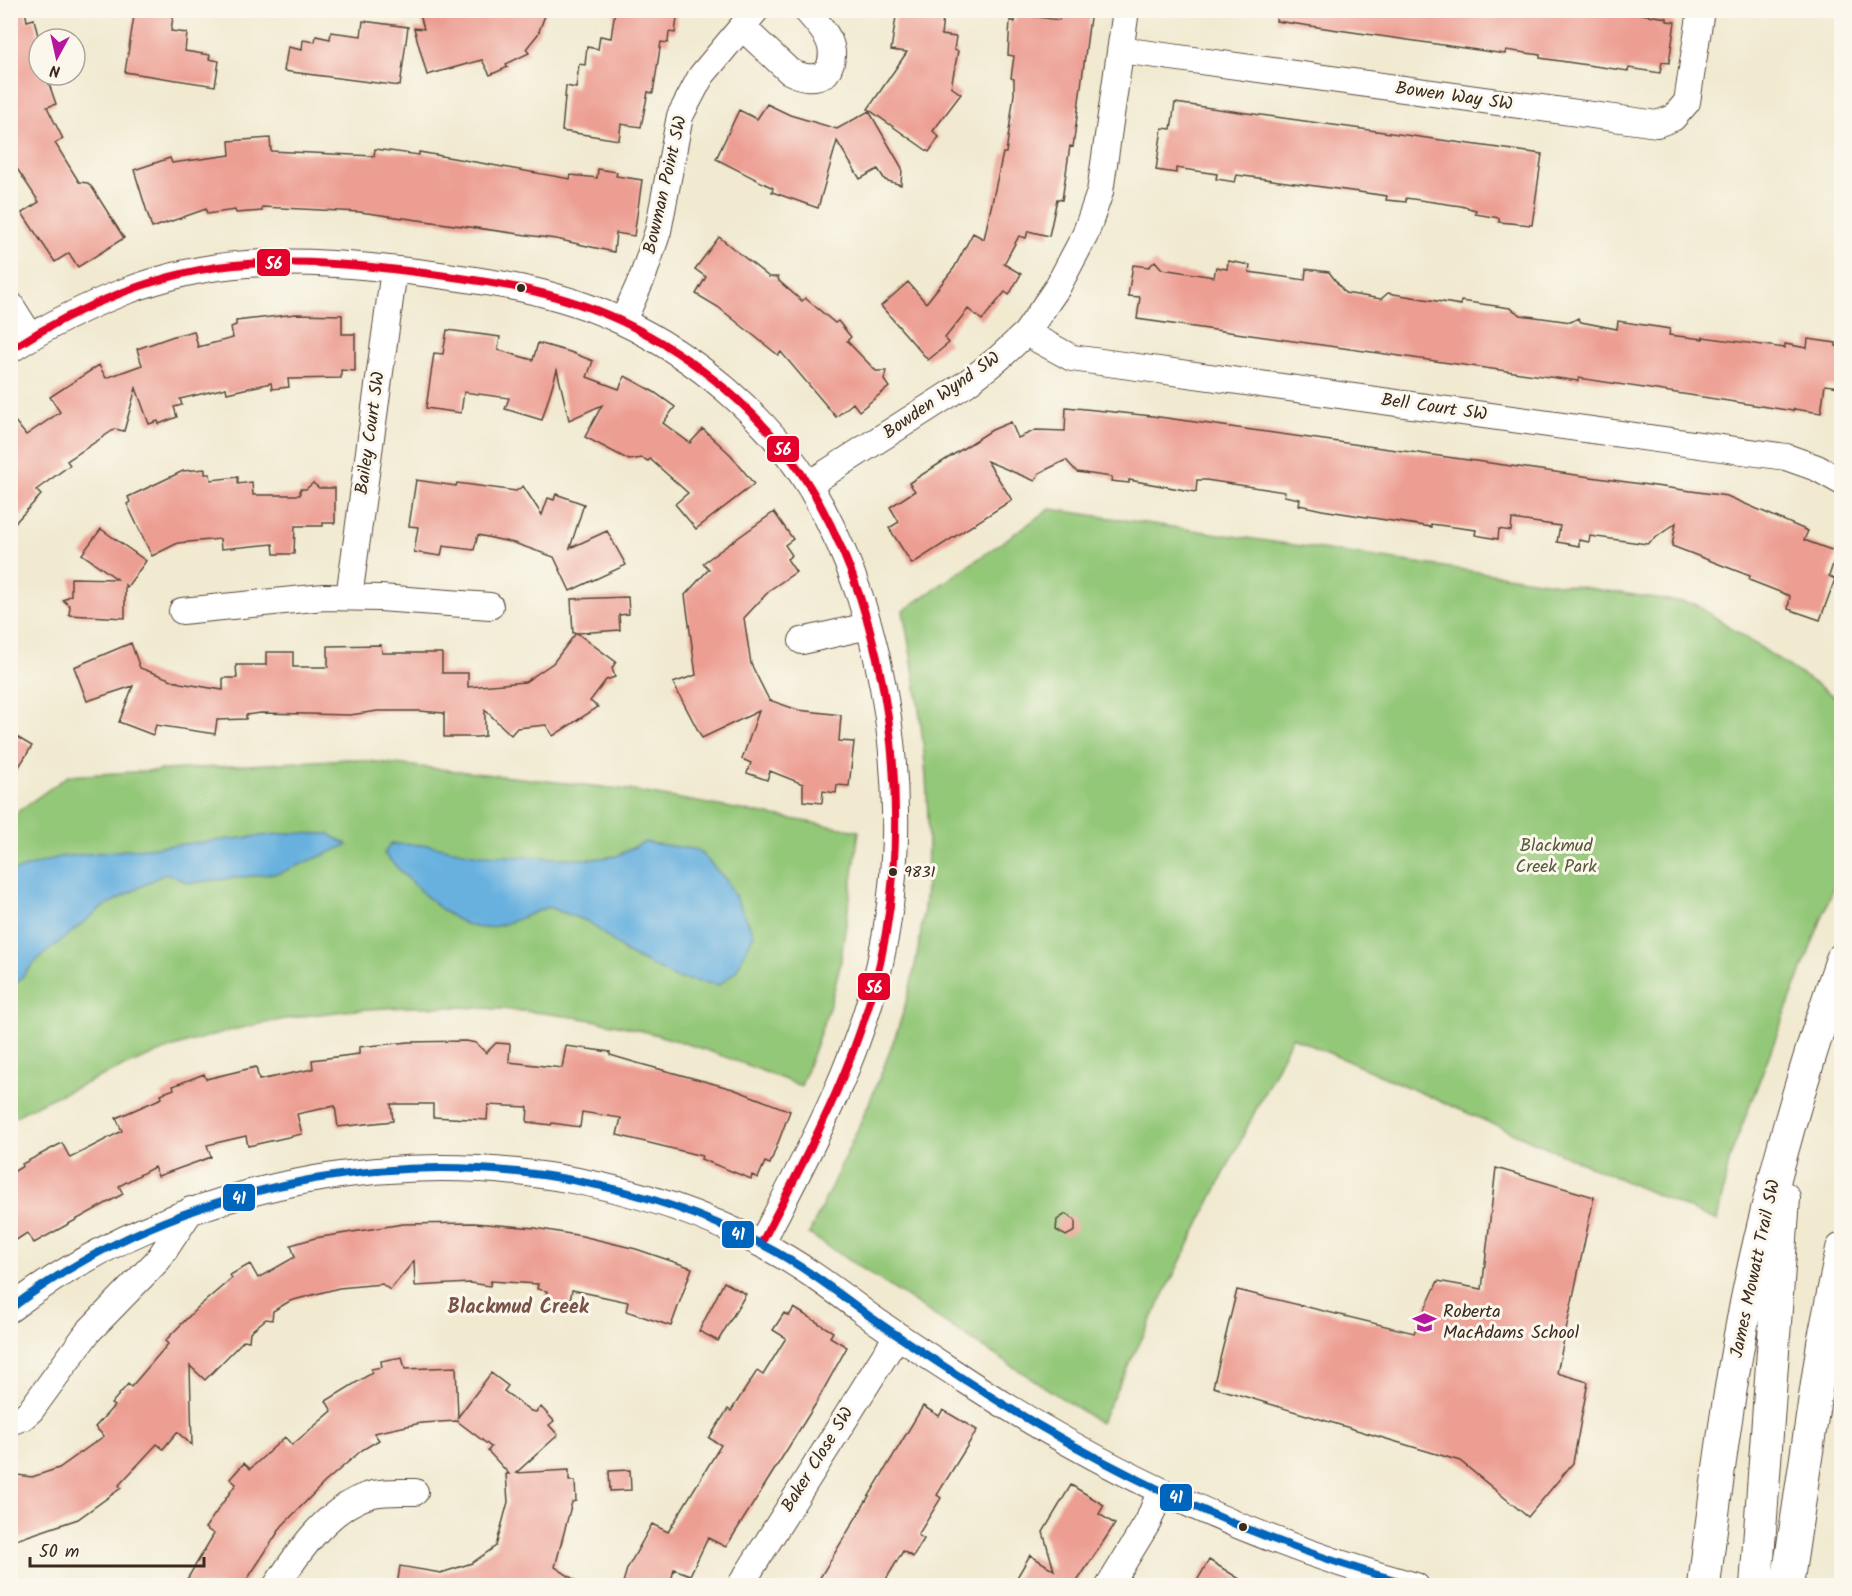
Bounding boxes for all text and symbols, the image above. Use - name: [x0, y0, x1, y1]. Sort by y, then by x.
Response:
- north arrow: [27, 27, 87, 87]
- text: N: [48, 57, 62, 83]
- street label: Bowen Way SW: [1393, 74, 1515, 120]
- street label: Bowman Point SW: [636, 113, 696, 257]
- line badge: 56: [256, 248, 291, 277]
- text: 56: [265, 252, 283, 277]
- unlabelled marker: [515, 282, 527, 294]
- street label: Bowden Wynd SW: [877, 345, 1007, 447]
- street label: Bailey Court SW: [348, 370, 394, 496]
- street label: Bell Court SW: [1379, 386, 1489, 430]
- line badge: 56: [766, 435, 800, 463]
- text: 56: [774, 438, 792, 463]
- park label: Blackmud Creek Park: [1515, 832, 1597, 882]
- place label: 9831: [904, 860, 936, 885]
- marker: 9831: [887, 866, 899, 878]
- line badge: 56: [857, 972, 891, 1001]
- text: 56: [865, 976, 883, 1001]
- street label: James Mowatt Trail SW: [1723, 1177, 1789, 1361]
- line badge: 41: [222, 1183, 256, 1212]
- text: 41: [232, 1187, 246, 1212]
- line badge: 41: [721, 1220, 755, 1249]
- text: 41: [731, 1223, 745, 1248]
- district label: Blackmud Creek: [447, 1292, 590, 1324]
- place label: Roberta MacAdams School: [1443, 1298, 1580, 1348]
- school or university icon: Roberta MacAdams School: [1412, 1309, 1438, 1335]
- street label: Baker Close SW: [774, 1402, 862, 1518]
- line badge: 41: [1159, 1483, 1193, 1512]
- text: 41: [1169, 1486, 1183, 1511]
- unlabelled marker: [1237, 1521, 1249, 1533]
- scale bar: [30, 1530, 204, 1568]
- text: 50 m: [39, 1538, 79, 1567]

